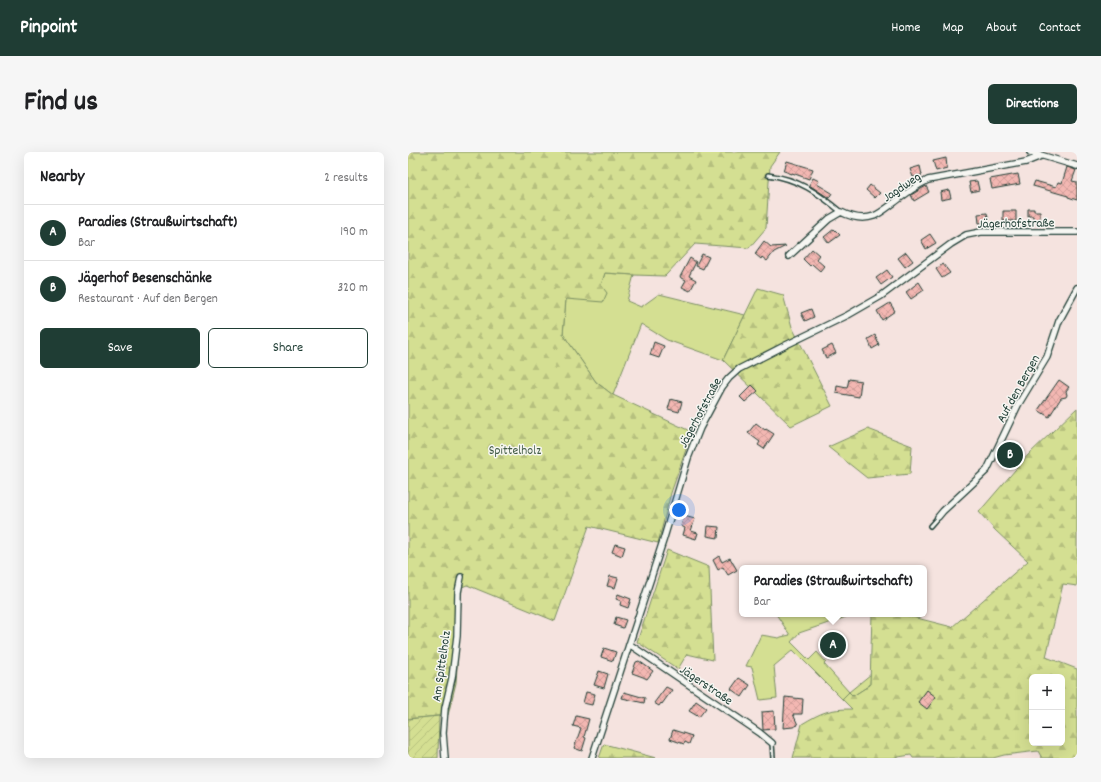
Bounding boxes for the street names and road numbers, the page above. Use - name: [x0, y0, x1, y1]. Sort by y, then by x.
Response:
- street label: Jagdweg: [880, 168, 926, 208]
- street label: Jägerhofstraße: [977, 214, 1055, 235]
- street label: Auf den Bergen: [993, 352, 1046, 427]
- street label: Jägerhofstraße: [675, 375, 728, 452]
- street label: Am Spittelholz: [428, 630, 457, 703]
- street label: Jägerstraße: [675, 661, 736, 711]

